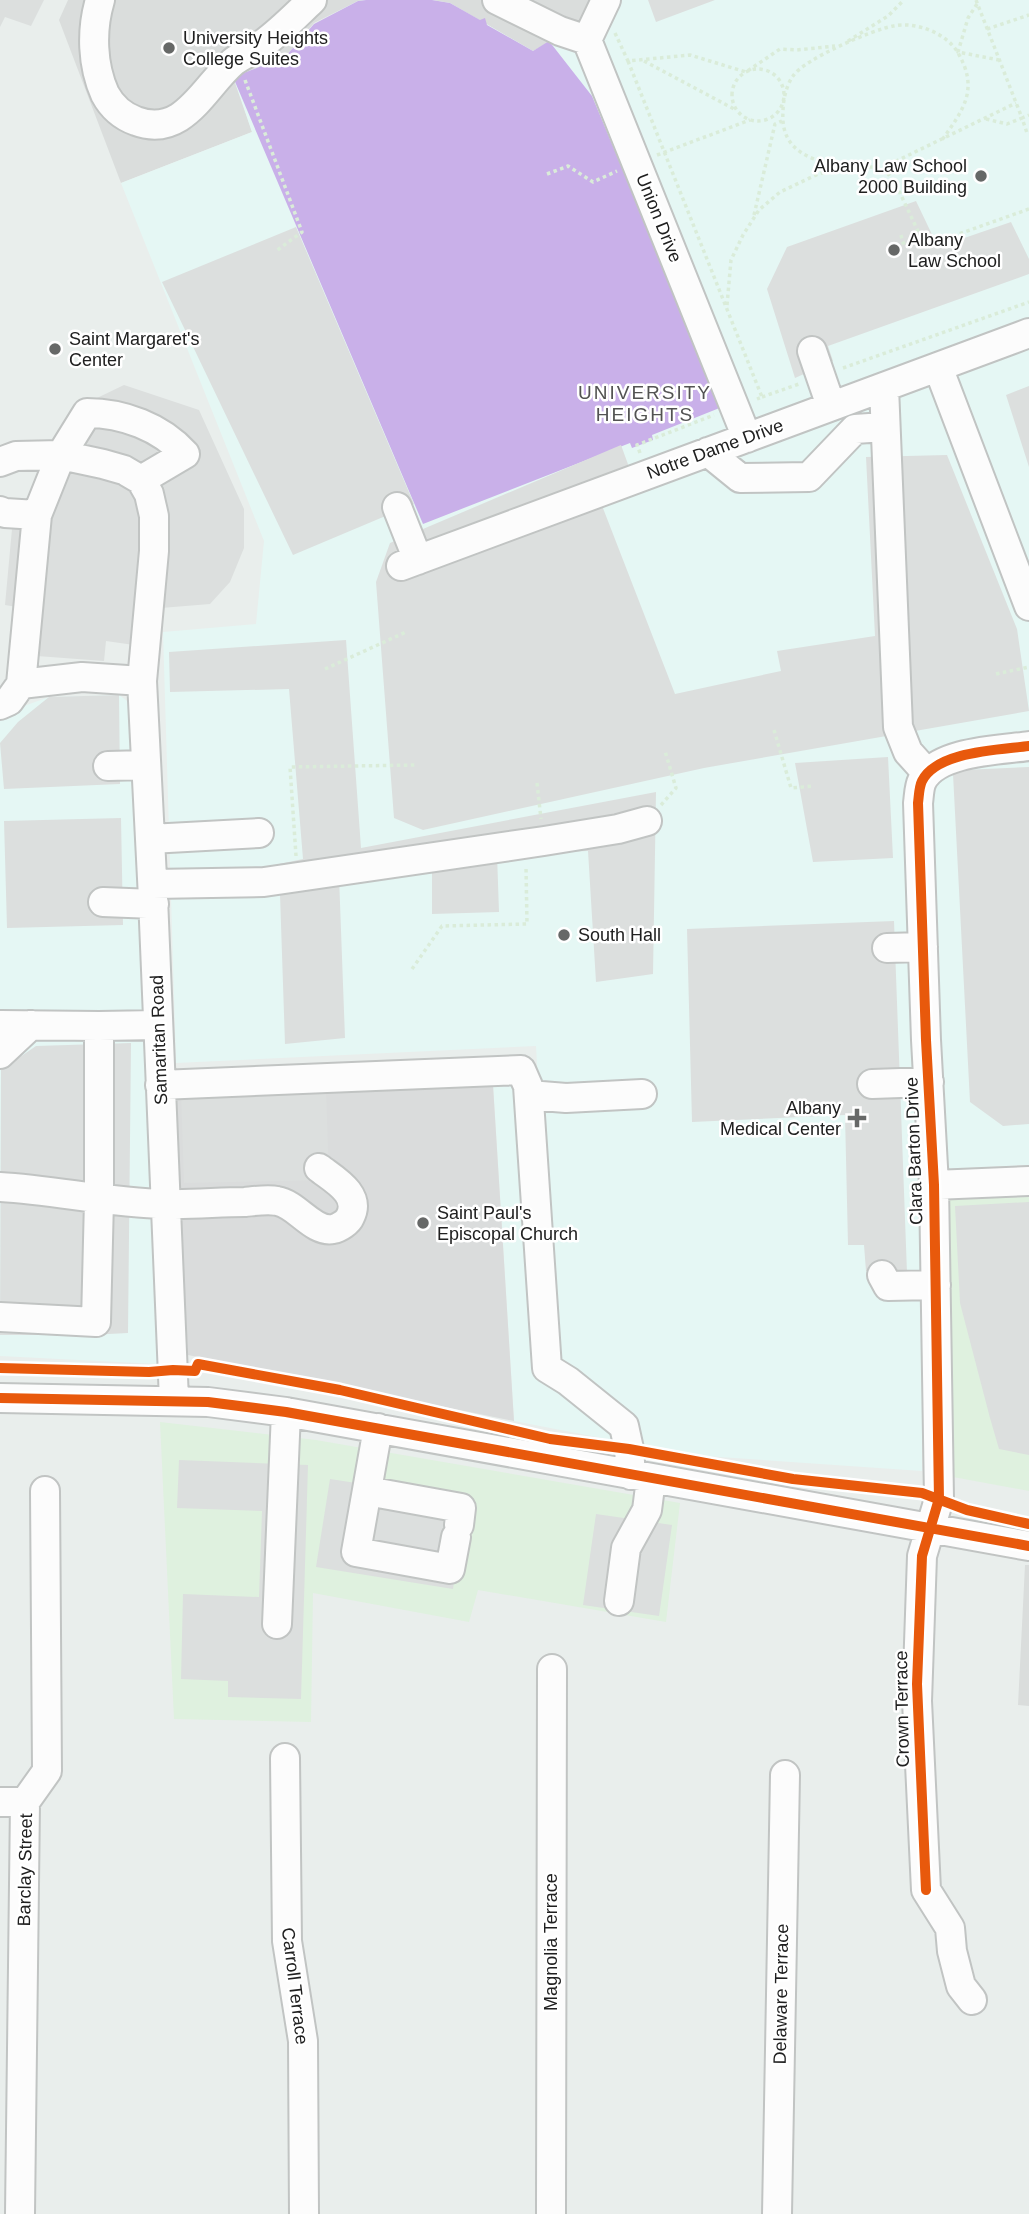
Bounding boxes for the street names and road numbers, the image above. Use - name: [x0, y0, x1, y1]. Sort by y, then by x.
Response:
- street label: Union Drive: [632, 171, 686, 265]
- street label: Notre Dame Drive: [644, 415, 786, 483]
- street label: Samaritan Road: [147, 975, 171, 1105]
- street label: Clara Barton Drive: [901, 1077, 927, 1225]
- street label: Crown Terrace: [891, 1650, 913, 1768]
- street label: Barclay Street: [14, 1813, 36, 1927]
- street label: Magnolia Terrace: [541, 1873, 561, 2011]
- street label: Delaware Terrace: [770, 1923, 792, 2065]
- street label: Carroll Terrace: [278, 1926, 312, 2046]

